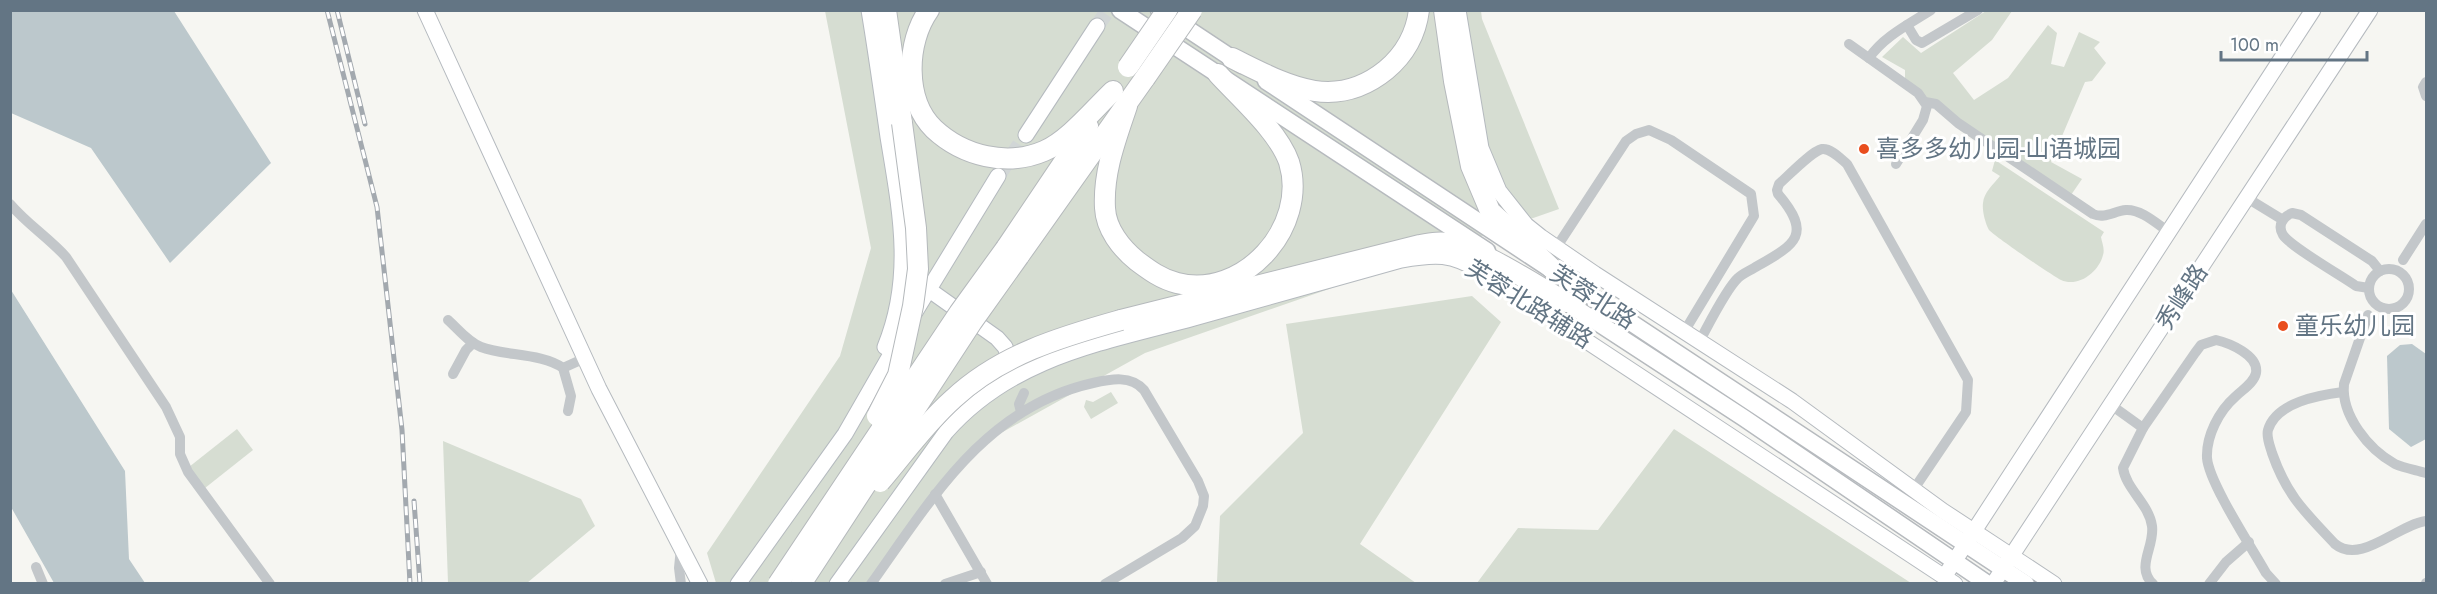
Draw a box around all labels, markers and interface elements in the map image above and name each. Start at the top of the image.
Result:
scale bar [2221,24,2366,62]
text: 100 m [2230,32,2279,58]
place label: 喜多多幼儿园-山语城园 [1876,131,2121,166]
marker: 喜多多幼儿园-山语城园 [1857,142,1871,156]
street label: 芙蓉北路辅路 [1459,251,1600,357]
street label: 芙蓉北路 [1543,256,1643,337]
street label: 秀峰路 [2147,257,2216,336]
place label: 童乐幼儿园 [2295,308,2415,343]
marker: 童乐幼儿园 [2276,319,2290,333]

